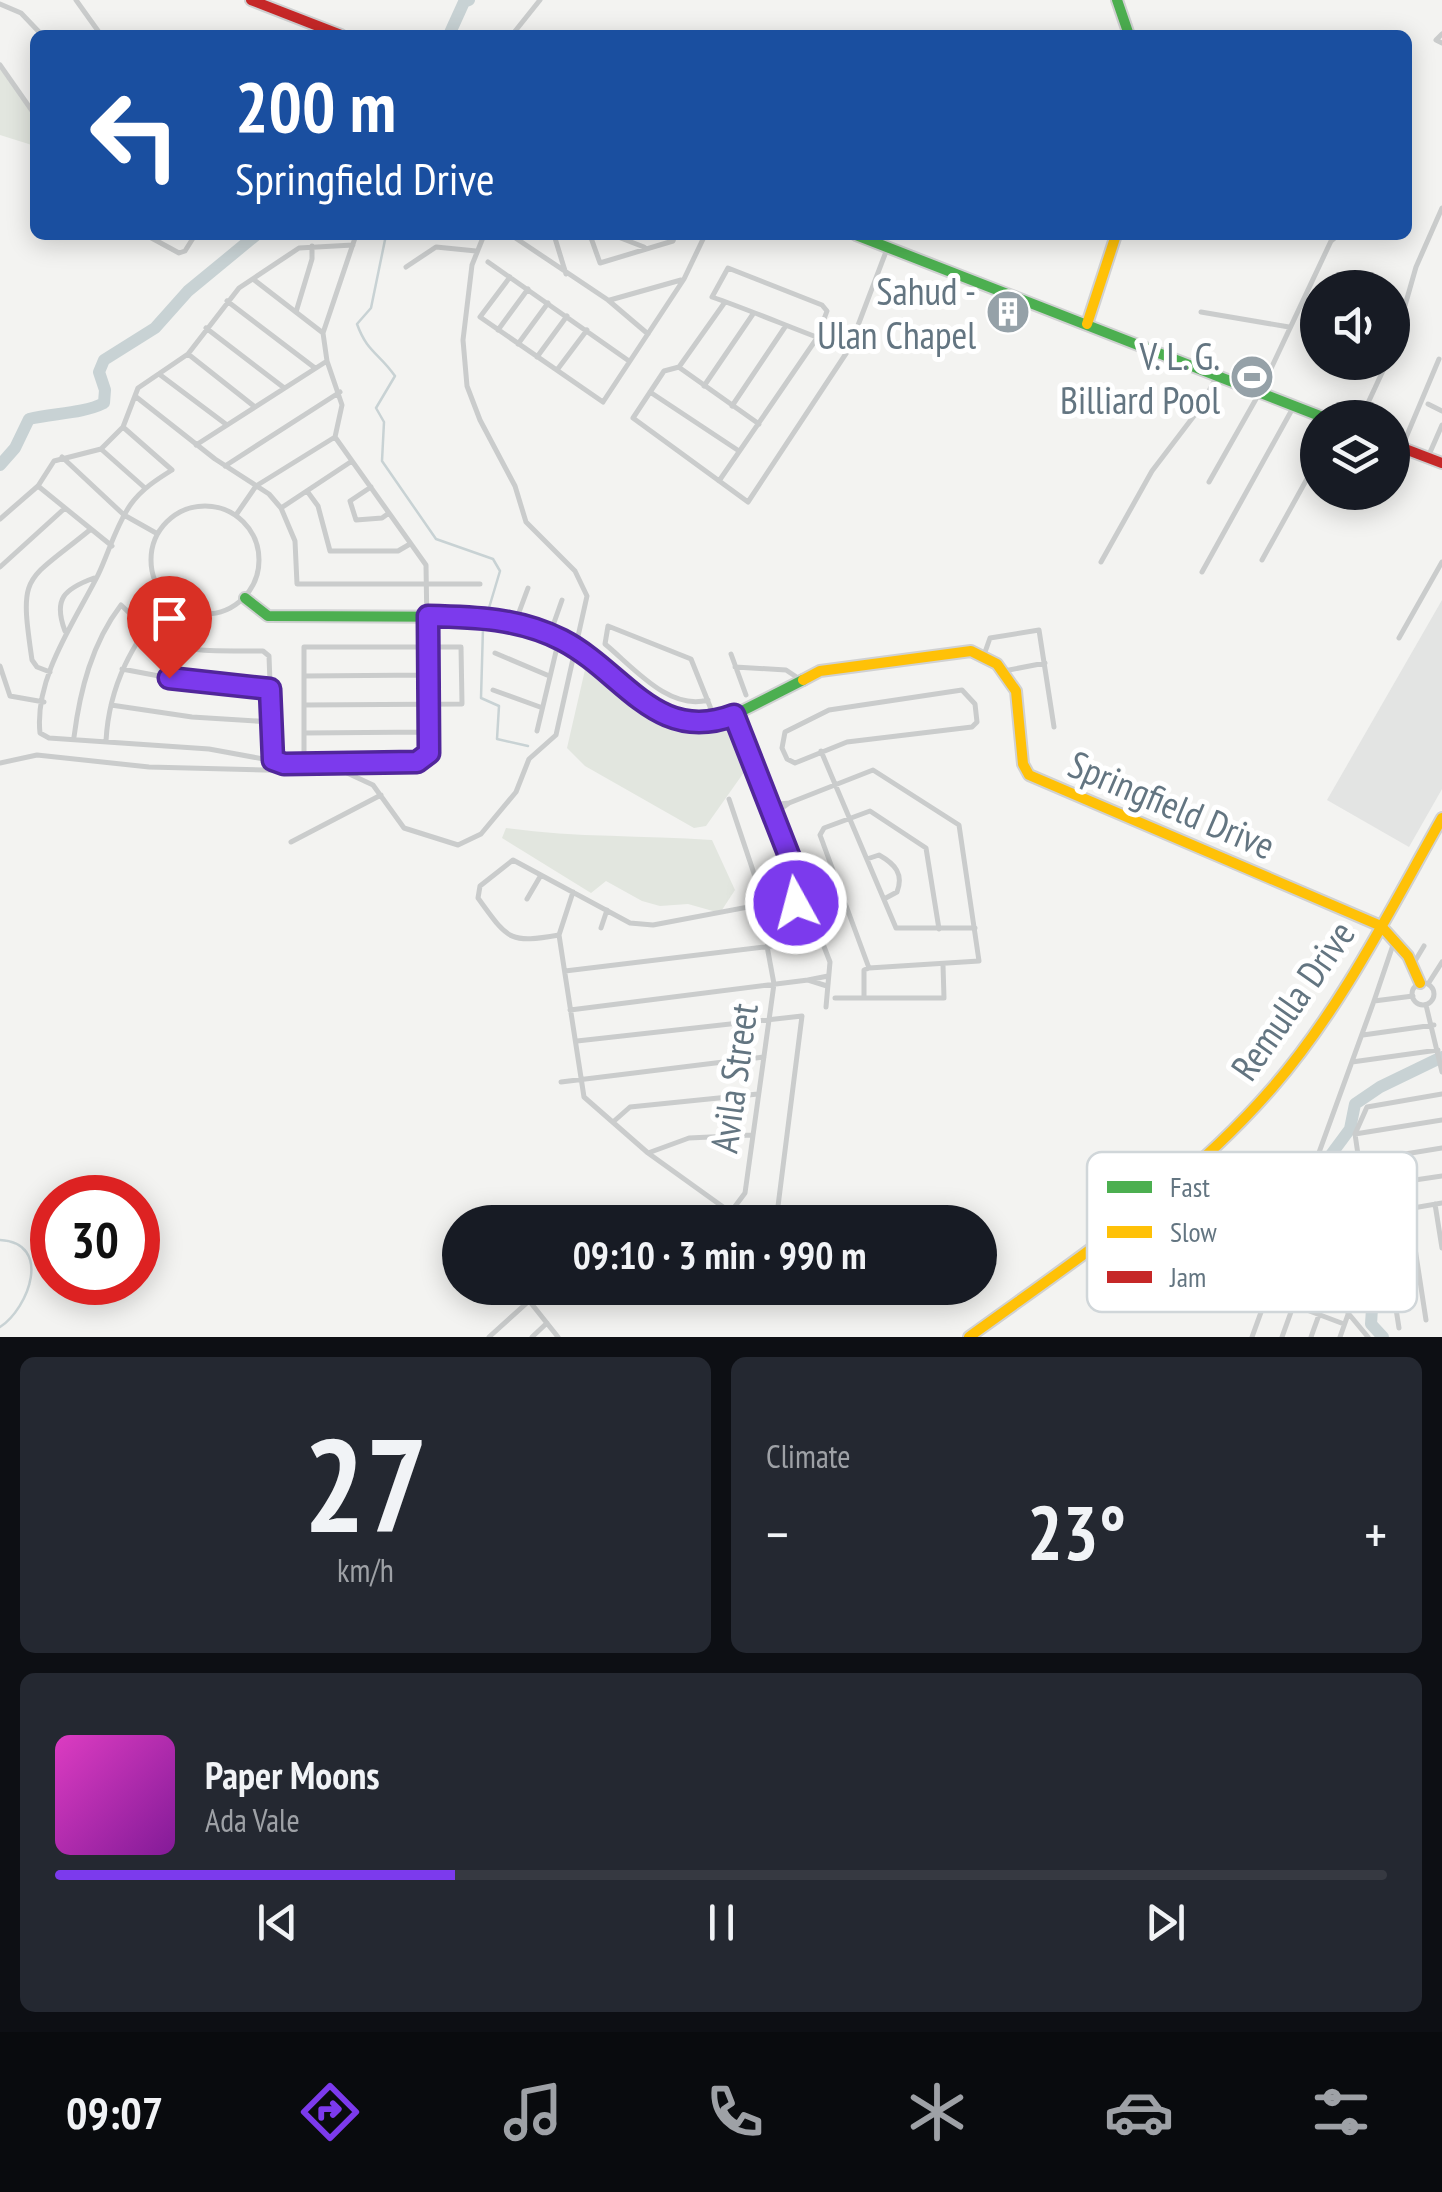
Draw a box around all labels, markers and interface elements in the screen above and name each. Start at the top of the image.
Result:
text: 200 m [235,61,396,151]
icon: left [70,70,200,200]
text: Springfield Drive [235,149,495,207]
place label: Sahud - Ulan Chapel [817,266,976,359]
map controls [1300,270,1410,510]
button: sound [1300,270,1410,380]
building icon: Sahud - Ulan Chapel [985,289,1031,335]
place label: V. L. G. Billiard Pool [1060,331,1220,424]
sports icon: V. L. G. Billiard Pool [1229,354,1275,400]
button: layers [1300,400,1410,510]
pin [127,576,212,679]
icon: arrive [142,591,197,646]
street label: Springfield Drive [1062,739,1282,869]
position arrow [744,851,848,955]
street label: Remulla Drive [1219,911,1365,1089]
street label: Avila Street [698,1000,768,1156]
legend [1087,1152,1417,1312]
text: Fast [1170,1168,1210,1205]
speed limit sign: 30 [30,1175,160,1305]
text: Slow [1170,1213,1217,1250]
text: 09:10 · 3 min · 990 m [573,1230,866,1279]
text: Jam [1169,1258,1206,1295]
text: 27 [303,1400,428,1568]
text: Climate [766,1435,850,1477]
text: 23° [1027,1484,1126,1581]
text: − [766,1498,789,1569]
text: + [1364,1498,1387,1569]
text: km/h [337,1549,394,1591]
text: Paper Moons [205,1750,380,1799]
text: Ada Vale [205,1799,300,1841]
icon: previous [250,1895,305,1950]
icon: pause [694,1895,749,1950]
icon: next [1138,1895,1193,1950]
icon: directions [295,2077,365,2147]
icon: music [498,2077,568,2147]
icon: phone [700,2077,770,2147]
icon: climate [902,2077,972,2147]
icon: car [1104,2077,1174,2147]
icon: filters [1306,2077,1376,2147]
text: 09:07 [66,2083,163,2141]

